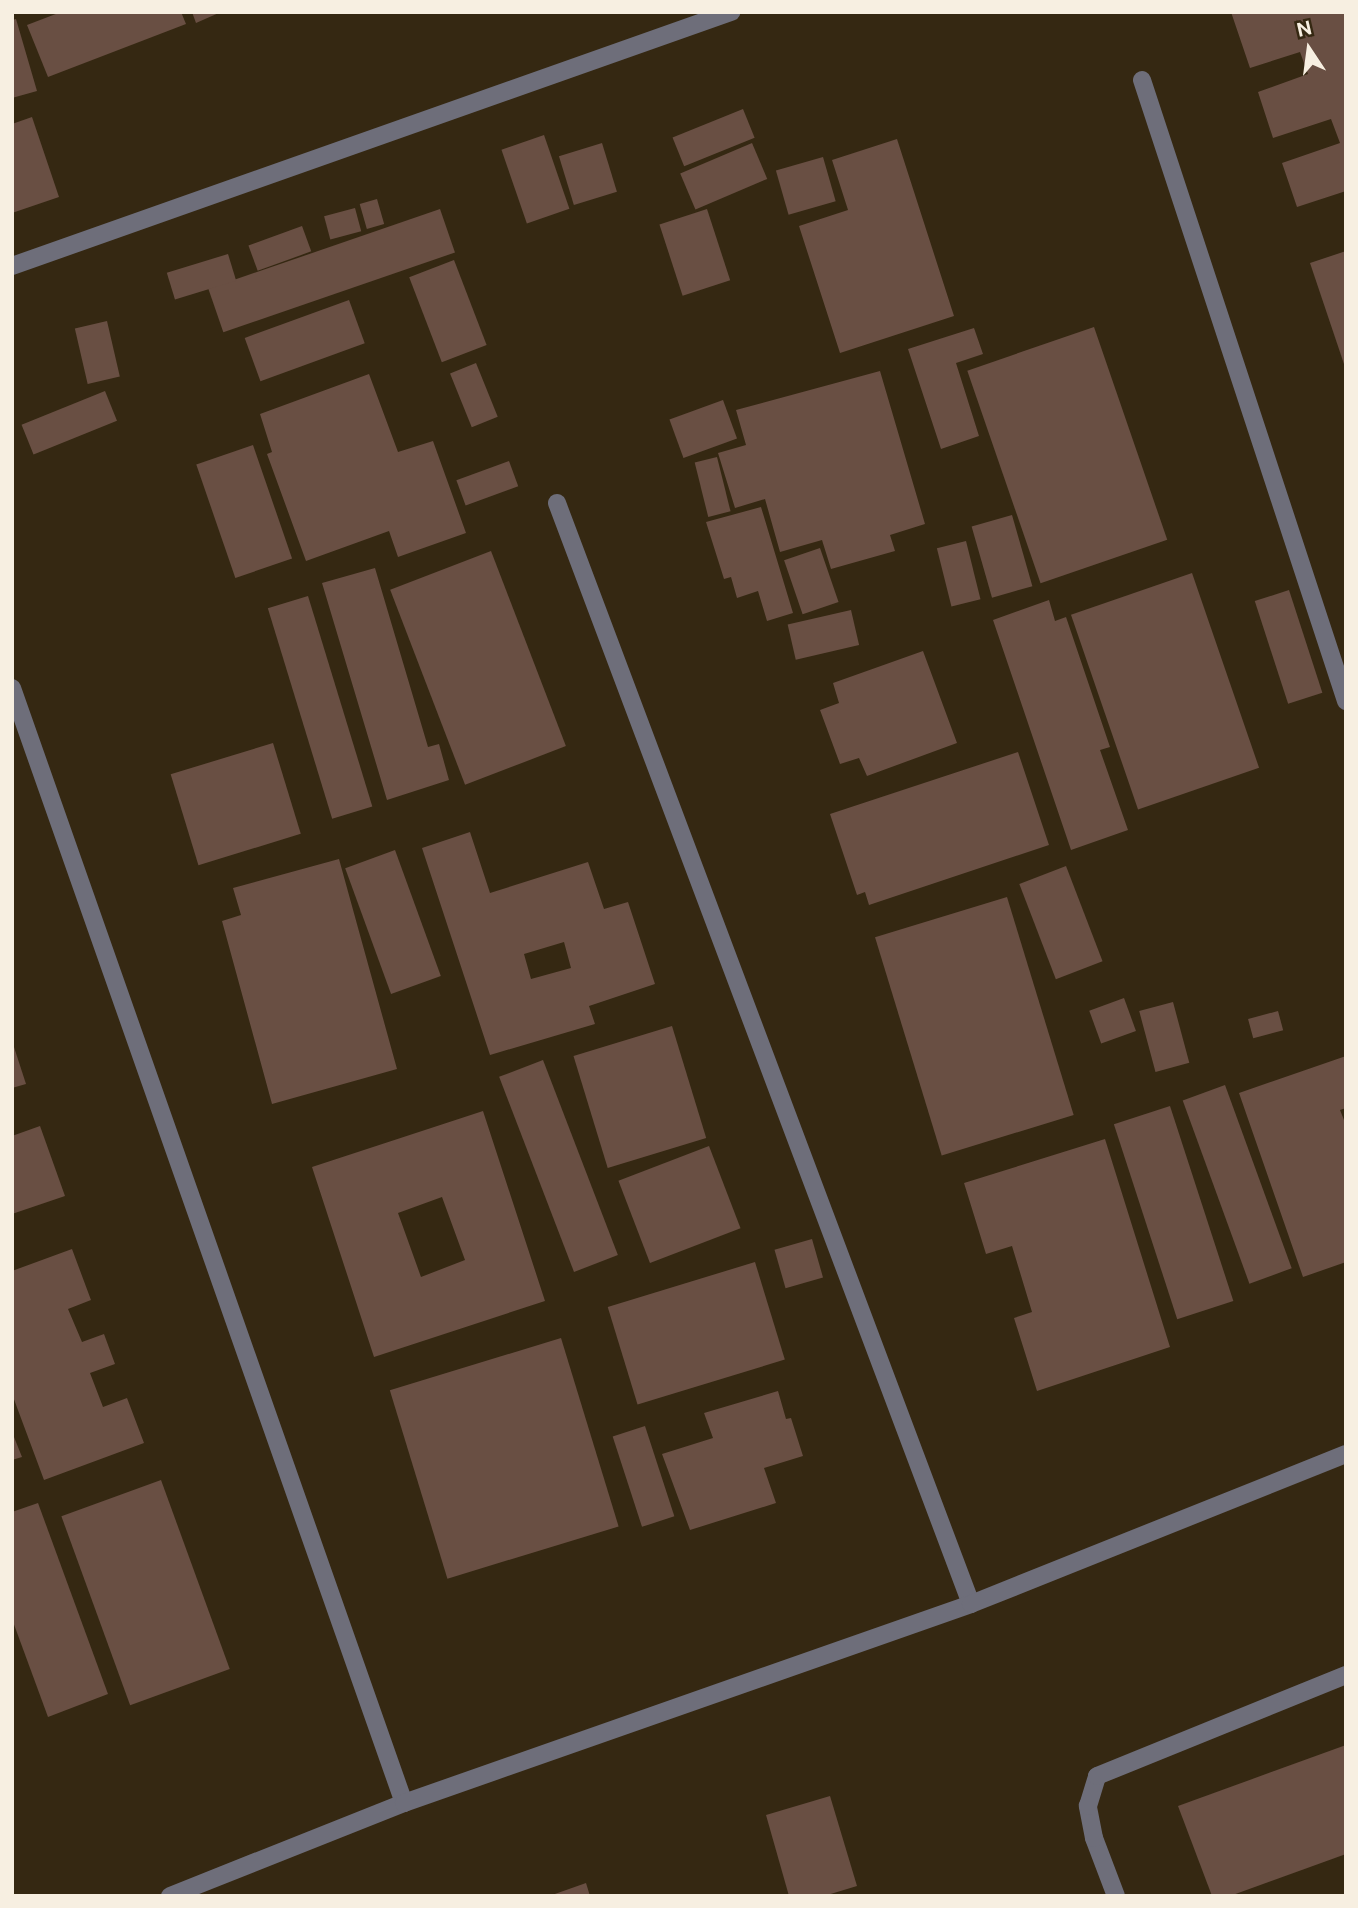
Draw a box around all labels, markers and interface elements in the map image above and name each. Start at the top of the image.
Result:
north arrow [1274,14,1344,84]
text: N [1295,16,1314,41]

